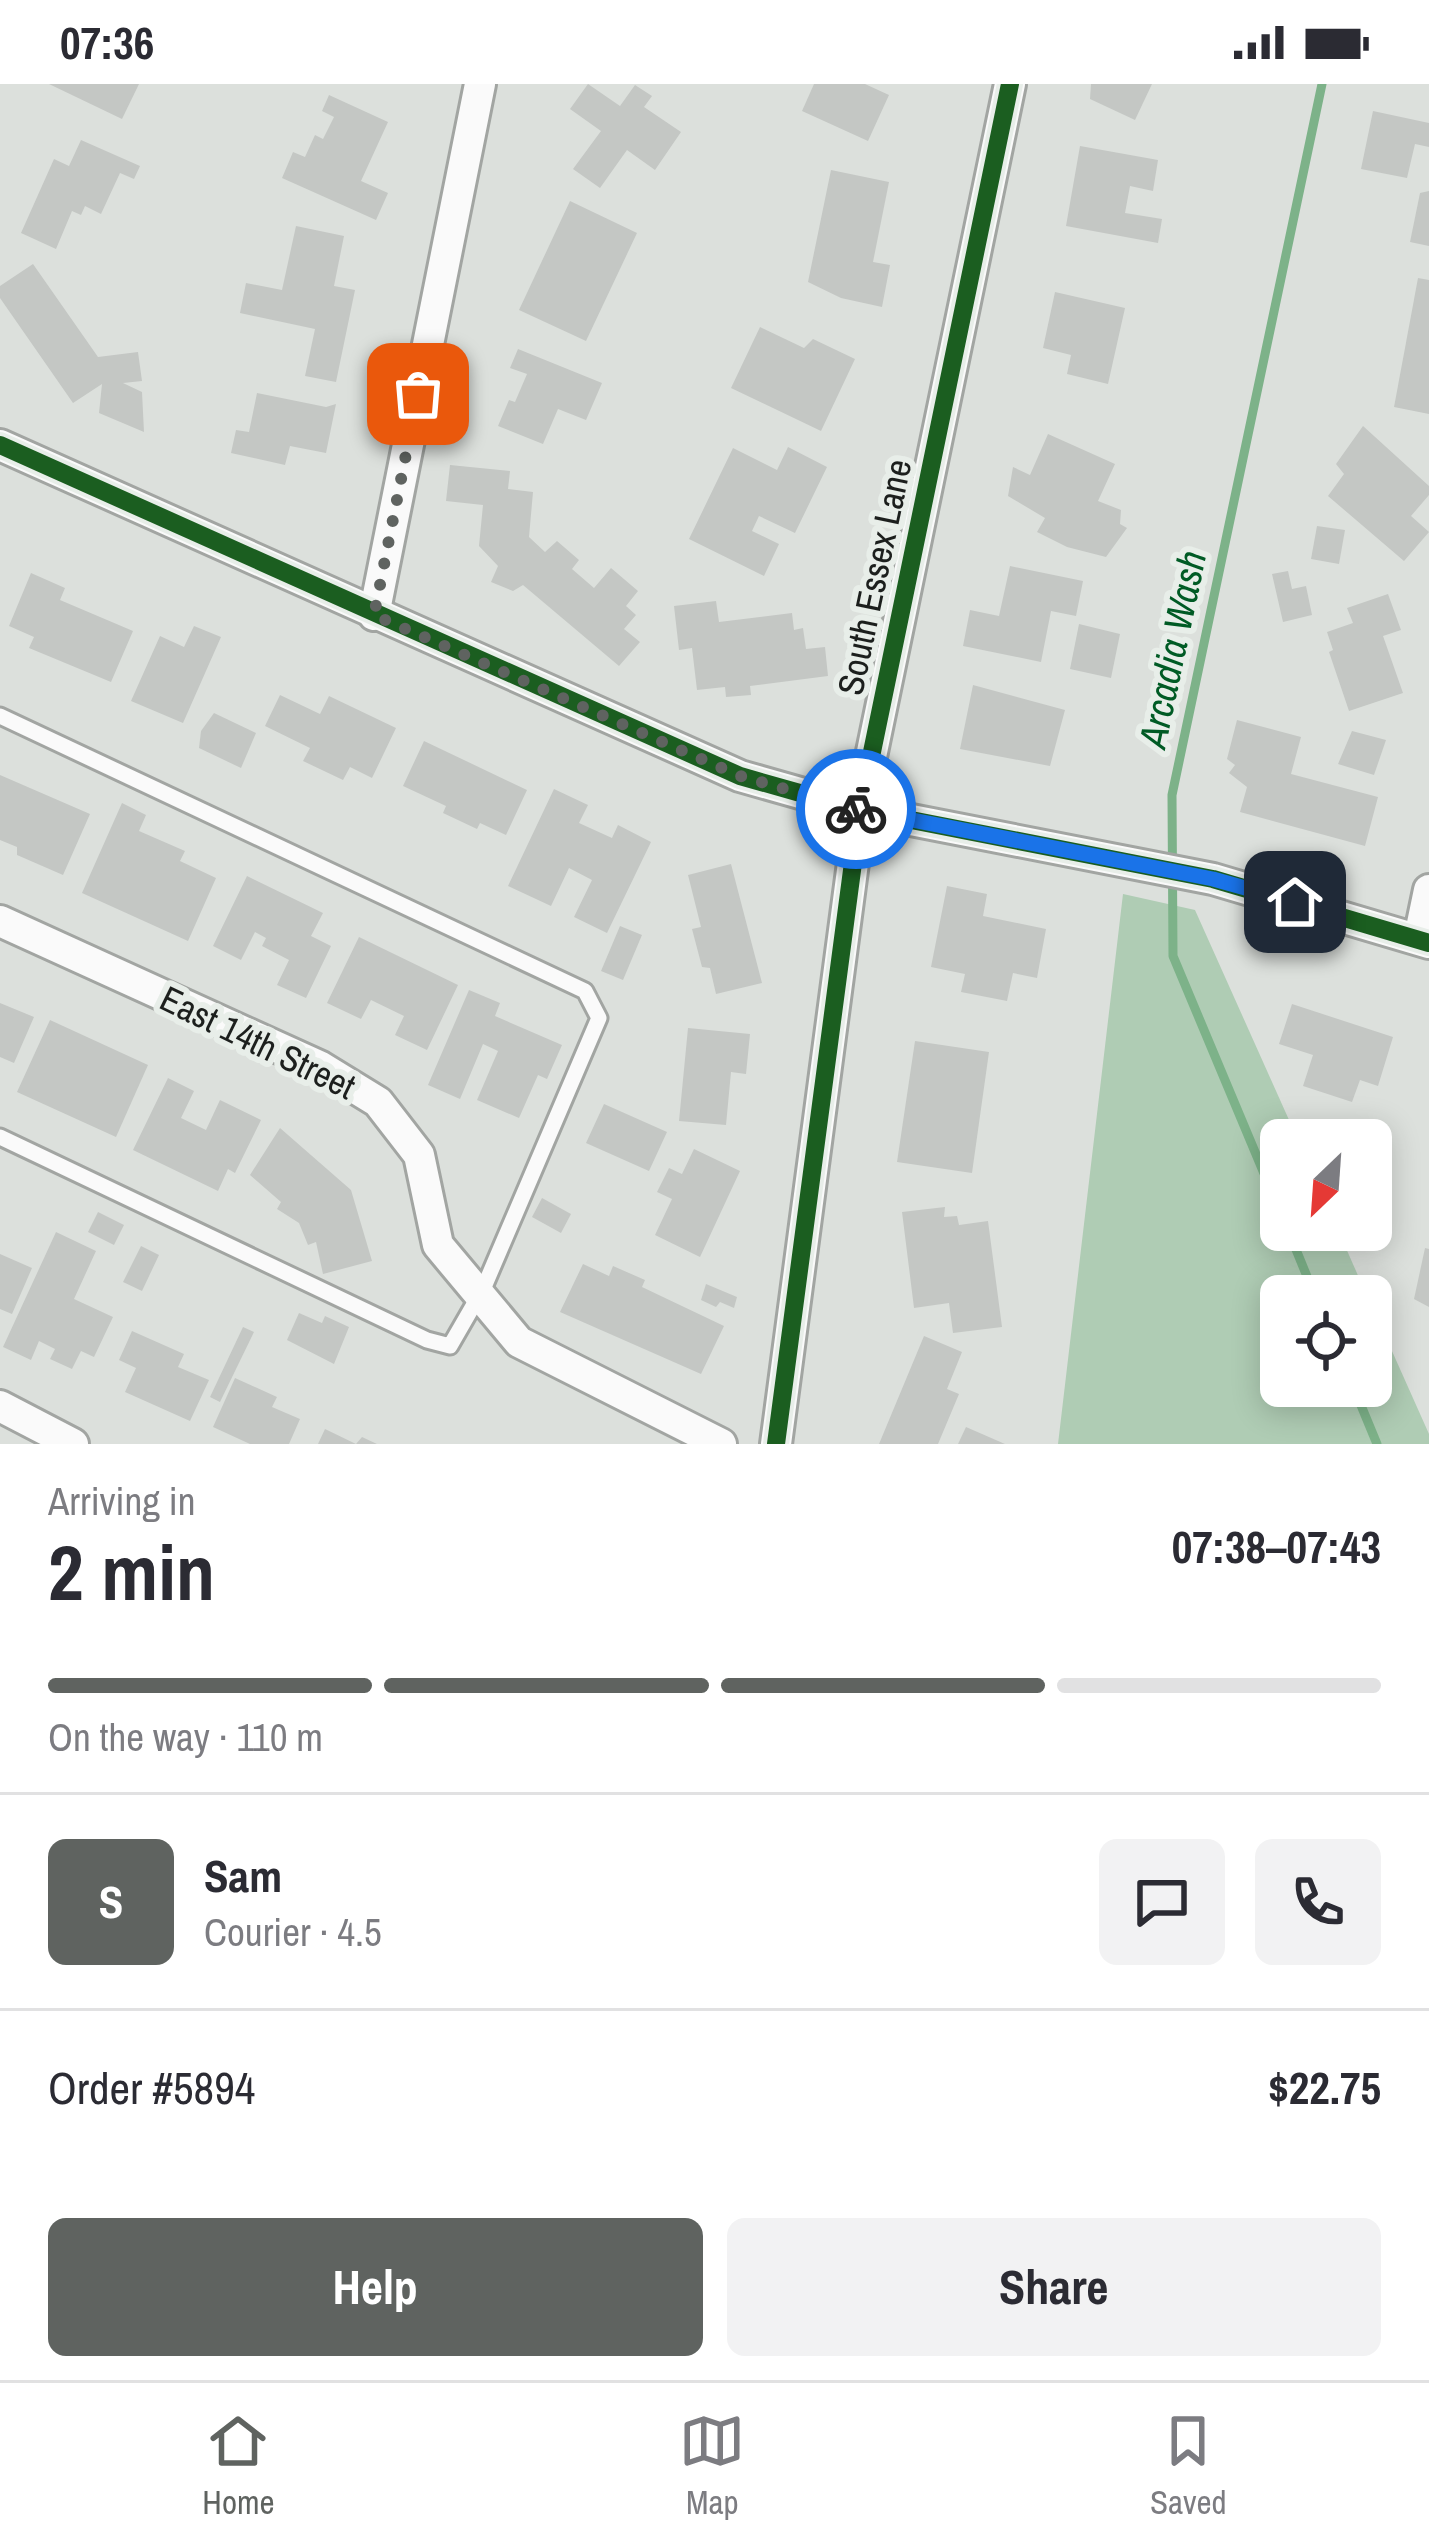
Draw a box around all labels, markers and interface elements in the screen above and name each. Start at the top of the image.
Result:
text: 07:36 [60,12,154,73]
pin [367,343,469,445]
icon: bag [385,361,451,427]
street label: South Essex Lane [826,455,922,699]
water label: Arcadia Wash [1125,546,1218,754]
courier [796,749,916,869]
icon: bike [823,776,889,842]
pin [1244,851,1346,953]
icon: home [1262,869,1328,935]
street label: East 14th Street [152,974,364,1110]
north arrow [1260,1119,1392,1251]
map controls [1260,1119,1392,1407]
button: locate [1260,1275,1392,1407]
text: Arriving in [48,1475,196,1527]
text: 07:38–07:43 [1172,1516,1381,1577]
text: 2 min [48,1519,215,1624]
text: On the way · 110 m [48,1711,323,1763]
button: chat [1099,1839,1225,1965]
button: phone [1255,1839,1381,1965]
text: Sam [204,1845,282,1906]
text: S [99,1871,123,1932]
text: Courier · 4.5 [204,1906,382,1958]
text: Order #5894 [48,2057,255,2118]
text: $22.75 [1268,2057,1381,2118]
button: Help [48,2218,703,2356]
button: Share [727,2218,1381,2356]
tab: Home [202,2408,275,2524]
tab: Map [679,2408,745,2524]
tab: Saved [1150,2408,1227,2524]

